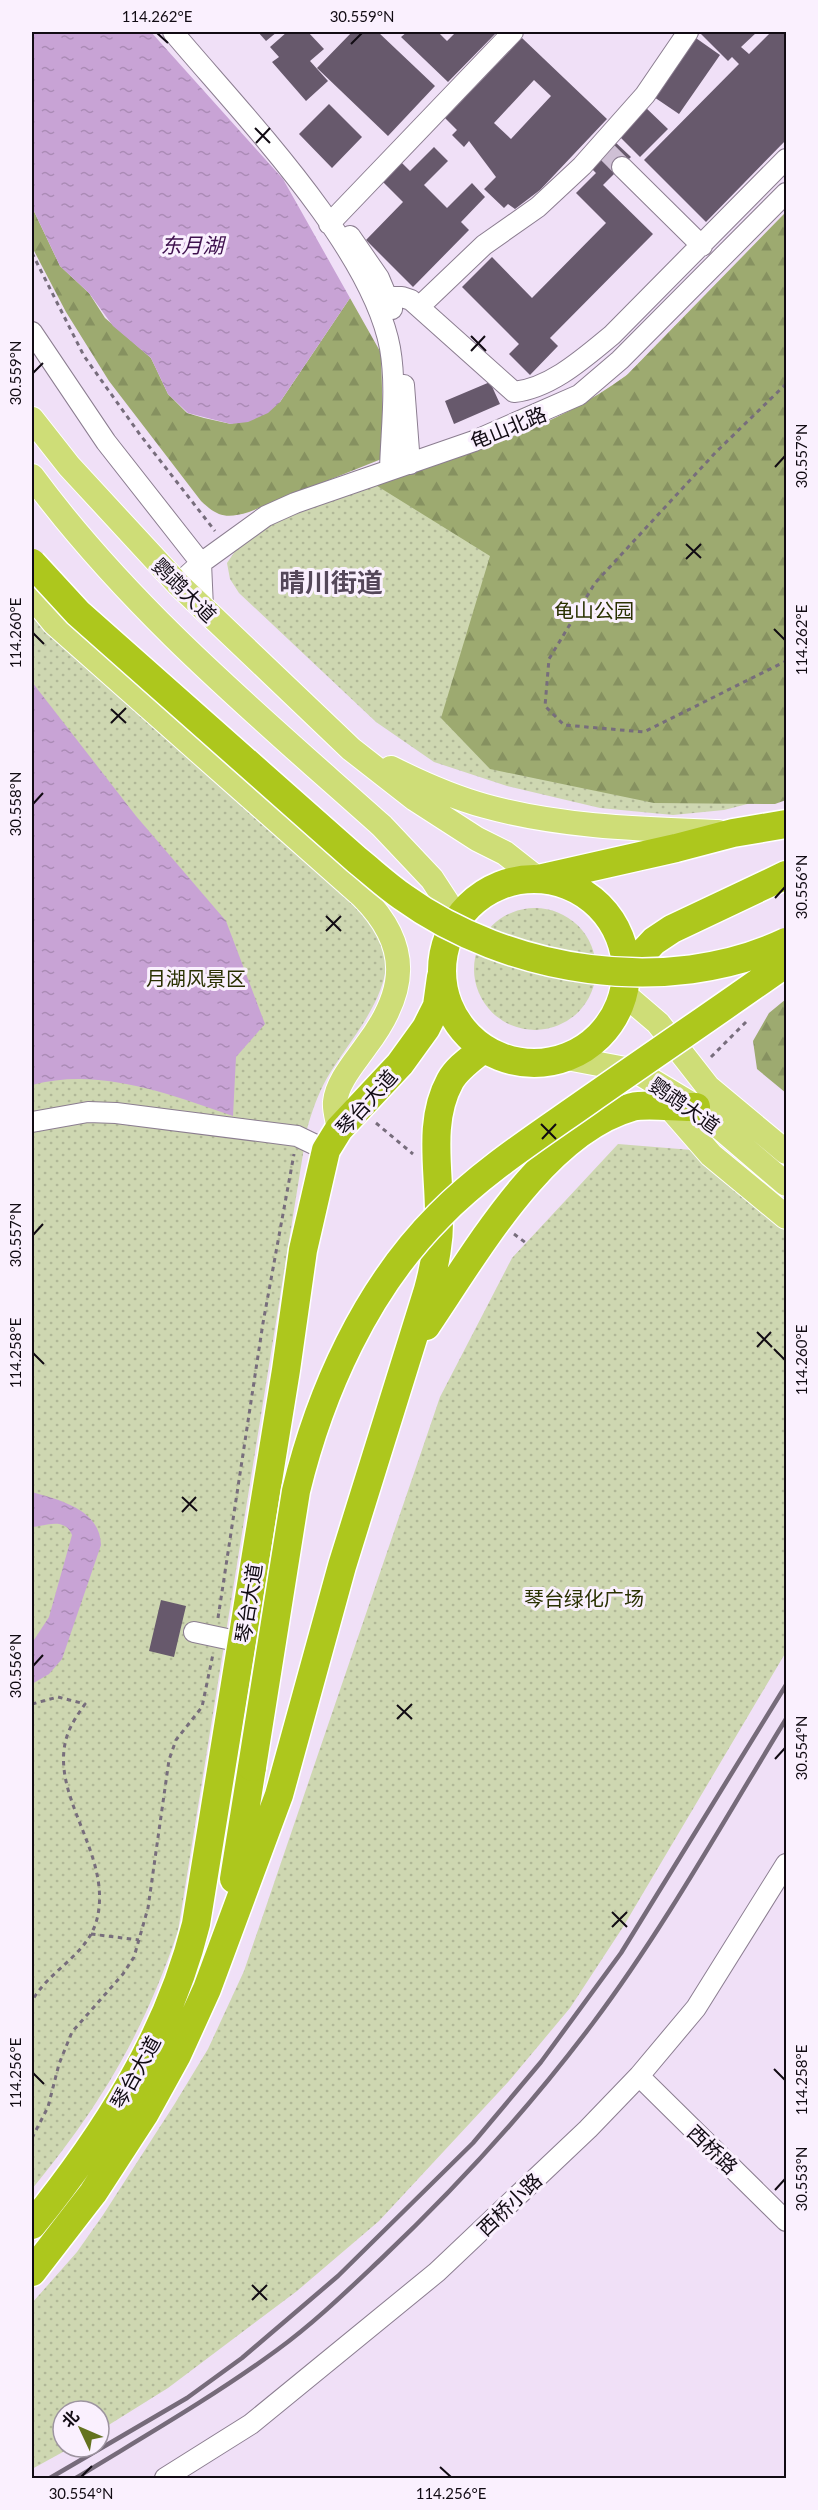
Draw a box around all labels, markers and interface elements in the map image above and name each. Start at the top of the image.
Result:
text: 114.262°E [122,7,192,25]
text: 30.559°N [330,7,394,25]
water label: 东月湖 [161,232,226,257]
text: 30.559°N [6,341,24,405]
street label: 龟山北路 [466,401,550,453]
text: 30.557°N [792,424,810,488]
street label: 鹦鹉大道 [148,553,222,627]
district label: 晴川街道 [279,566,383,598]
text: 114.260°E [6,598,24,668]
park label: 龟山公园 [554,598,634,622]
text: 114.262°E [792,605,810,675]
text: 30.558°N [6,772,24,836]
text: 30.556°N [792,855,810,919]
park label: 月湖风景区 [146,966,246,990]
street label: 琴台大道 [330,1064,402,1140]
street label: 鹦鹉大道 [645,1072,725,1138]
text: 30.557°N [6,1203,24,1267]
text: 114.258°E [6,1318,24,1388]
text: 114.260°E [792,1325,810,1395]
street label: 琴台大道 [230,1562,266,1644]
park label: 琴台绿化广场 [524,1586,644,1610]
text: 30.556°N [6,1634,24,1698]
text: 30.554°N [792,1716,810,1780]
street label: 琴台大道 [105,2031,165,2113]
text: 114.256°E [6,2038,24,2108]
text: 114.258°E [792,2045,810,2115]
street label: 西桥路 [683,2120,743,2178]
text: 30.553°N [792,2147,810,2211]
street label: 西桥小路 [472,2168,546,2240]
north arrow [51,2399,111,2459]
text: 北 [57,2406,82,2431]
text: 30.554°N [49,2484,113,2502]
text: 114.256°E [416,2484,486,2502]

